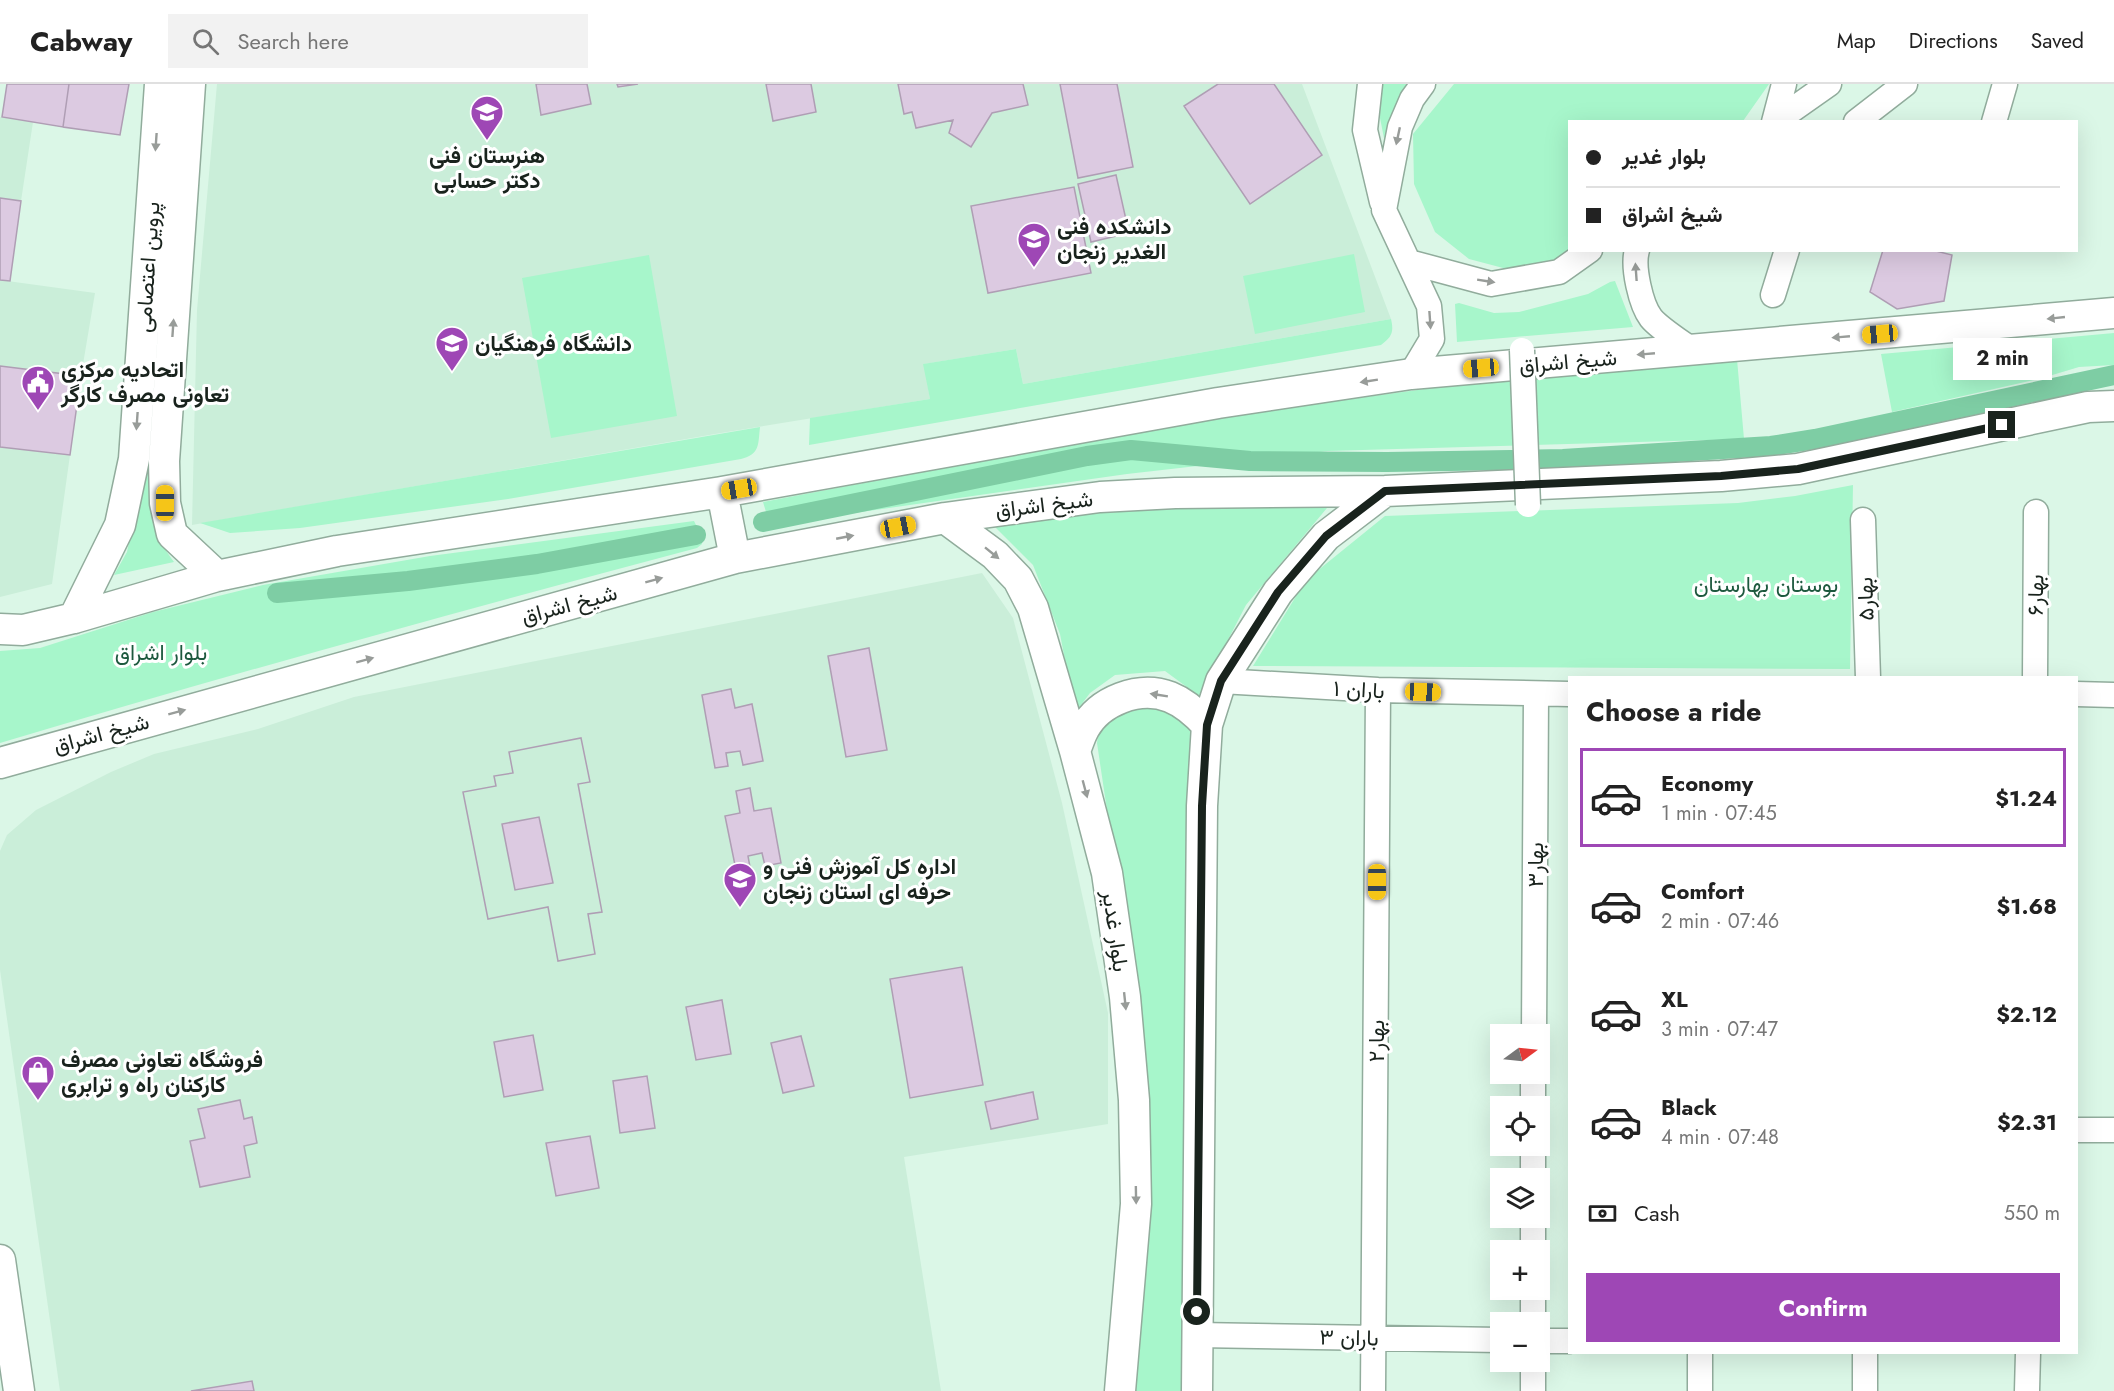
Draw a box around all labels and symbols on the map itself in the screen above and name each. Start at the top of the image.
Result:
school or university icon: هنرستان فنی دکتر حسابی [469,94,505,141]
one-way arrow [1393,127,1403,146]
one-way arrow [151,133,160,152]
place label: هنرستان فنی دکتر حسابی [429,139,545,196]
street label: پروین اعتصامی [126,200,168,334]
place label: دانشکده فنی الغدیر زنجان [1057,210,1171,267]
school or university icon: دانشکده فنی الغدیر زنجان [1016,221,1052,268]
one-way arrow [1631,263,1641,282]
one-way arrow [1477,277,1496,286]
one-way arrow [1425,310,1435,329]
one-way arrow [2046,313,2065,323]
one-way arrow [169,319,178,338]
car [1861,323,1899,345]
school or university icon: دانشگاه فرهنگیان [434,325,470,372]
place label: دانشگاه فرهنگیان [475,327,632,359]
one-way arrow [1831,332,1850,342]
callout: 2 min [1952,338,2052,380]
street label: شیخ اشراق [1518,341,1618,381]
one-way arrow [1637,349,1656,359]
place label: اتحادیه مرکزی تعاونی مصرف کارگر [60,353,229,410]
car [1462,357,1500,379]
public building icon: اتحادیه مرکزی تعاونی مصرف کارگر [20,364,56,411]
one-way arrow [1359,376,1378,385]
one-way arrow [132,411,142,430]
route end [1988,411,2015,438]
car [720,477,758,501]
street label: شیخ اشراق [993,482,1095,526]
car [156,485,174,521]
car [879,515,917,539]
one-way arrow [835,532,854,541]
one-way arrow [984,546,999,559]
park label: بوستان بهارستان [1694,568,1838,600]
street label: بهار۶ [2019,574,2051,616]
one-way arrow [646,575,664,584]
street label: شیخ اشراق [518,576,620,632]
street label: بهار۵ [1848,577,1882,621]
park label: بلوار اشراق [115,636,207,668]
one-way arrow [356,655,374,664]
street label: باران ۱ [1333,672,1385,706]
car [1405,682,1441,702]
one-way arrow [1149,690,1168,699]
street label: شیخ اشراق [50,705,152,761]
one-way arrow [168,707,187,717]
one-way arrow [1081,780,1090,798]
street label: بهار۳ [1519,842,1551,888]
place label: اداره کل آموزش فنی و حرفه ای استان زنجان [763,850,956,907]
school or university icon: اداره کل آموزش فنی و حرفه ای استان زنجان [722,861,758,908]
car [1368,864,1386,900]
street label: بلوار غدیر [1094,887,1138,974]
one-way arrow [1120,991,1130,1010]
street label: بهار۲ [1360,1020,1392,1062]
north arrow [1490,1024,1550,1084]
place label: فروشگاه تعاونی مصرف کارکنان راه و ترابری [61,1043,263,1100]
shop icon: فروشگاه تعاونی مصرف کارکنان راه و ترابری [20,1054,56,1101]
one-way arrow [1131,1186,1141,1205]
route start [1183,1298,1210,1325]
street label: باران ۳ [1319,1320,1379,1354]

